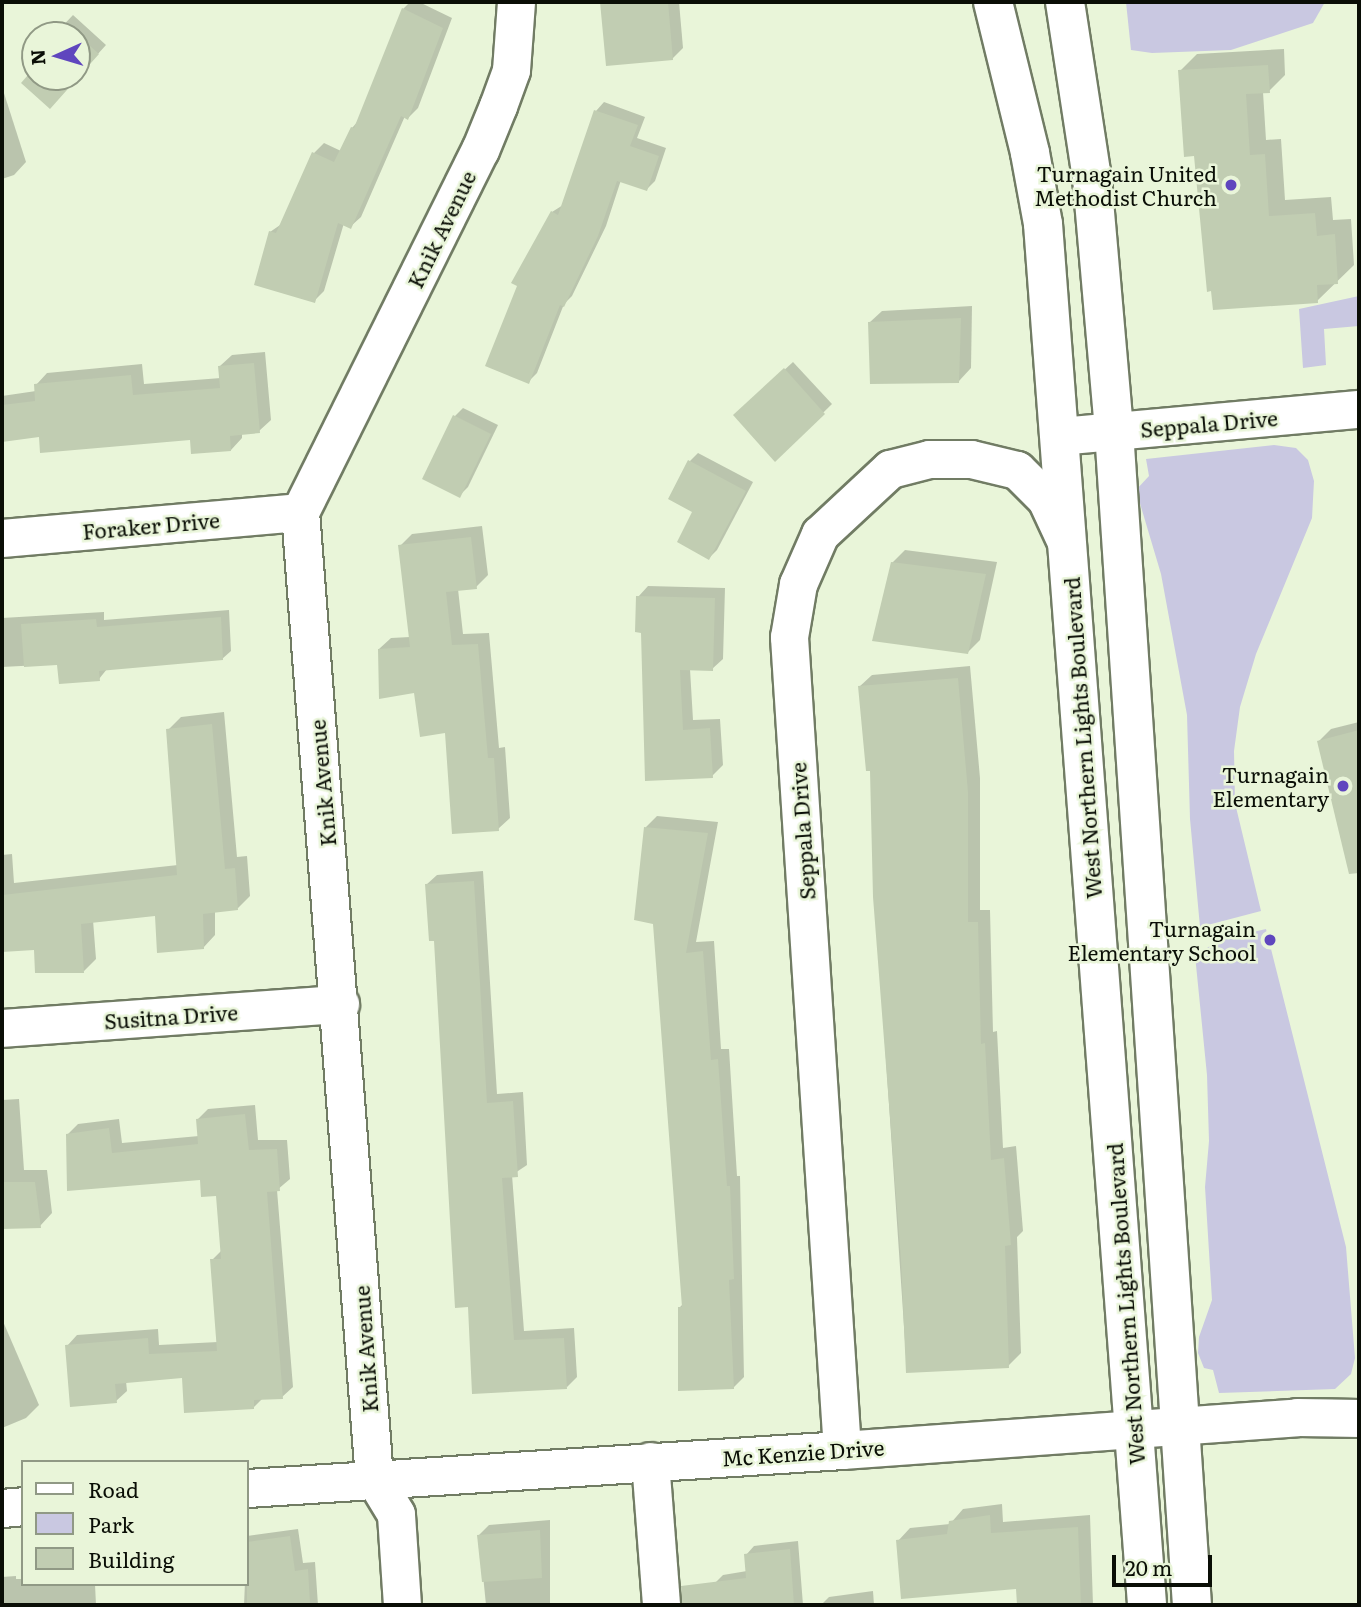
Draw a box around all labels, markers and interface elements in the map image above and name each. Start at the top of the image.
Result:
north arrow [21,21,91,91]
text: N [23,48,52,66]
place label: Turnagain United Methodist Church [1034,160,1217,210]
street label: Knik Avenue [402,166,480,292]
marker: Turnagain United Methodist Church [1223,177,1239,193]
street label: Seppala Drive [1139,404,1279,442]
street label: Foraker Drive [81,506,221,544]
street label: West Northern Lights Boulevard [1058,576,1106,900]
street label: Knik Avenue [304,718,340,848]
street label: Seppala Drive [785,761,819,901]
place label: Turnagain Elementary [1213,761,1329,811]
marker: Turnagain Elementary [1335,778,1351,794]
place label: Turnagain Elementary School [1067,915,1256,965]
marker: Turnagain Elementary School [1262,932,1278,948]
street label: Susitna Drive [103,999,239,1033]
street label: West Northern Lights Boulevard [1101,1142,1149,1466]
street label: Knik Avenue [348,1285,382,1413]
street label: Mc Kenzie Drive [721,1434,885,1470]
legend [21,1460,248,1586]
text: Road [88,1473,139,1504]
text: Park [88,1508,134,1539]
scale bar [1116,1540,1216,1584]
text: Building [88,1543,174,1574]
text: 20 m [1125,1551,1172,1582]

